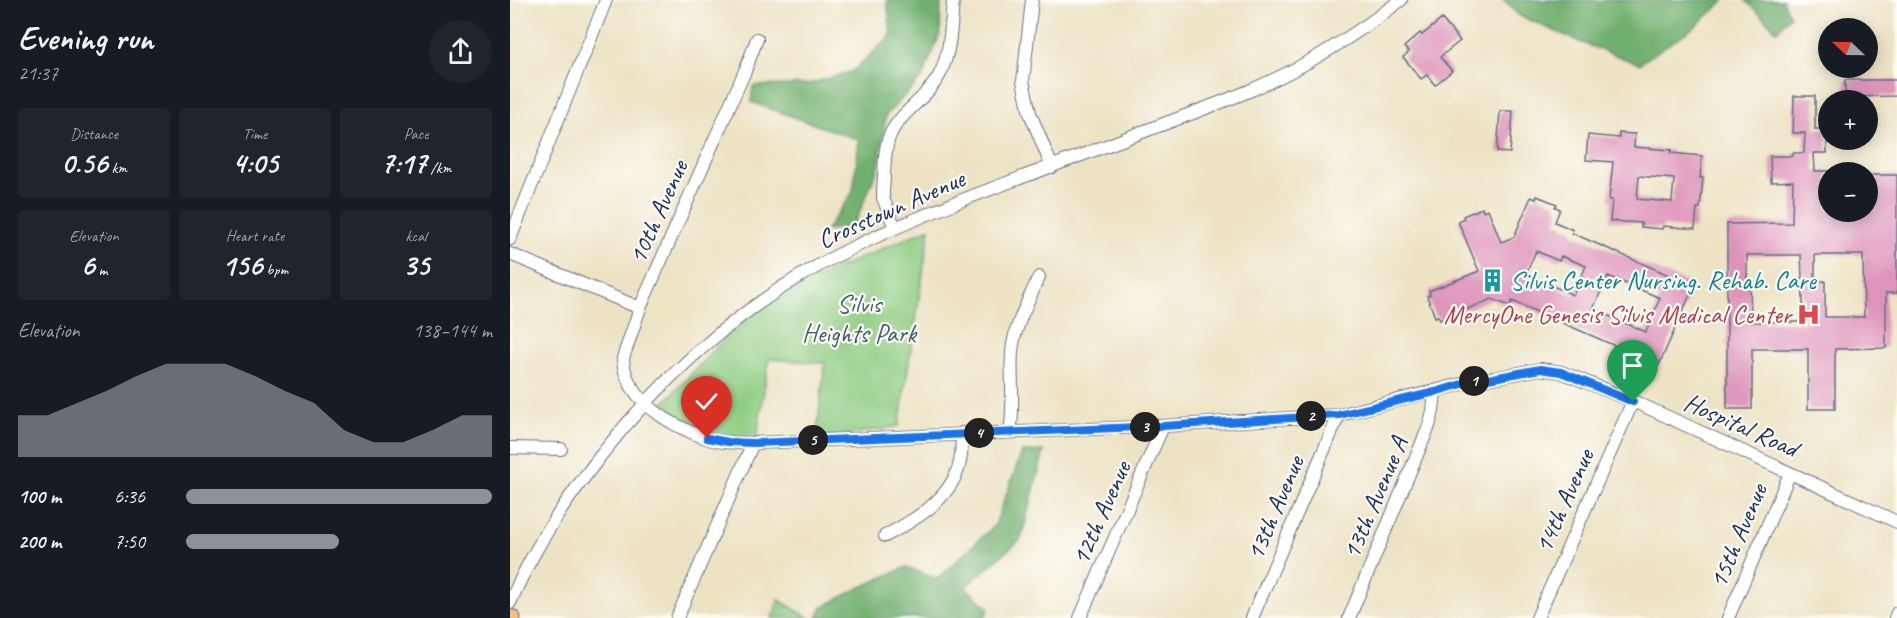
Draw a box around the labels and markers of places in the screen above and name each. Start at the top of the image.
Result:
place label: Silvis Center Nursing. Rehab. Care [1510,264,1817,297]
building icon: Silvis Center Nursing. Rehab. Care [1479,267,1505,293]
place label: MercyOne Genesis Silvis Medical Center [1444,298,1794,331]
hospital icon: MercyOne Genesis Silvis Medical Center [1796,301,1822,327]
pin [1607,340,1658,402]
pin: 1 [1459,366,1489,396]
pin [681,376,732,438]
pin: 2 [1296,401,1326,431]
pin: 3 [1130,412,1160,442]
pin: 4 [964,418,994,448]
pin: 5 [798,425,828,455]

